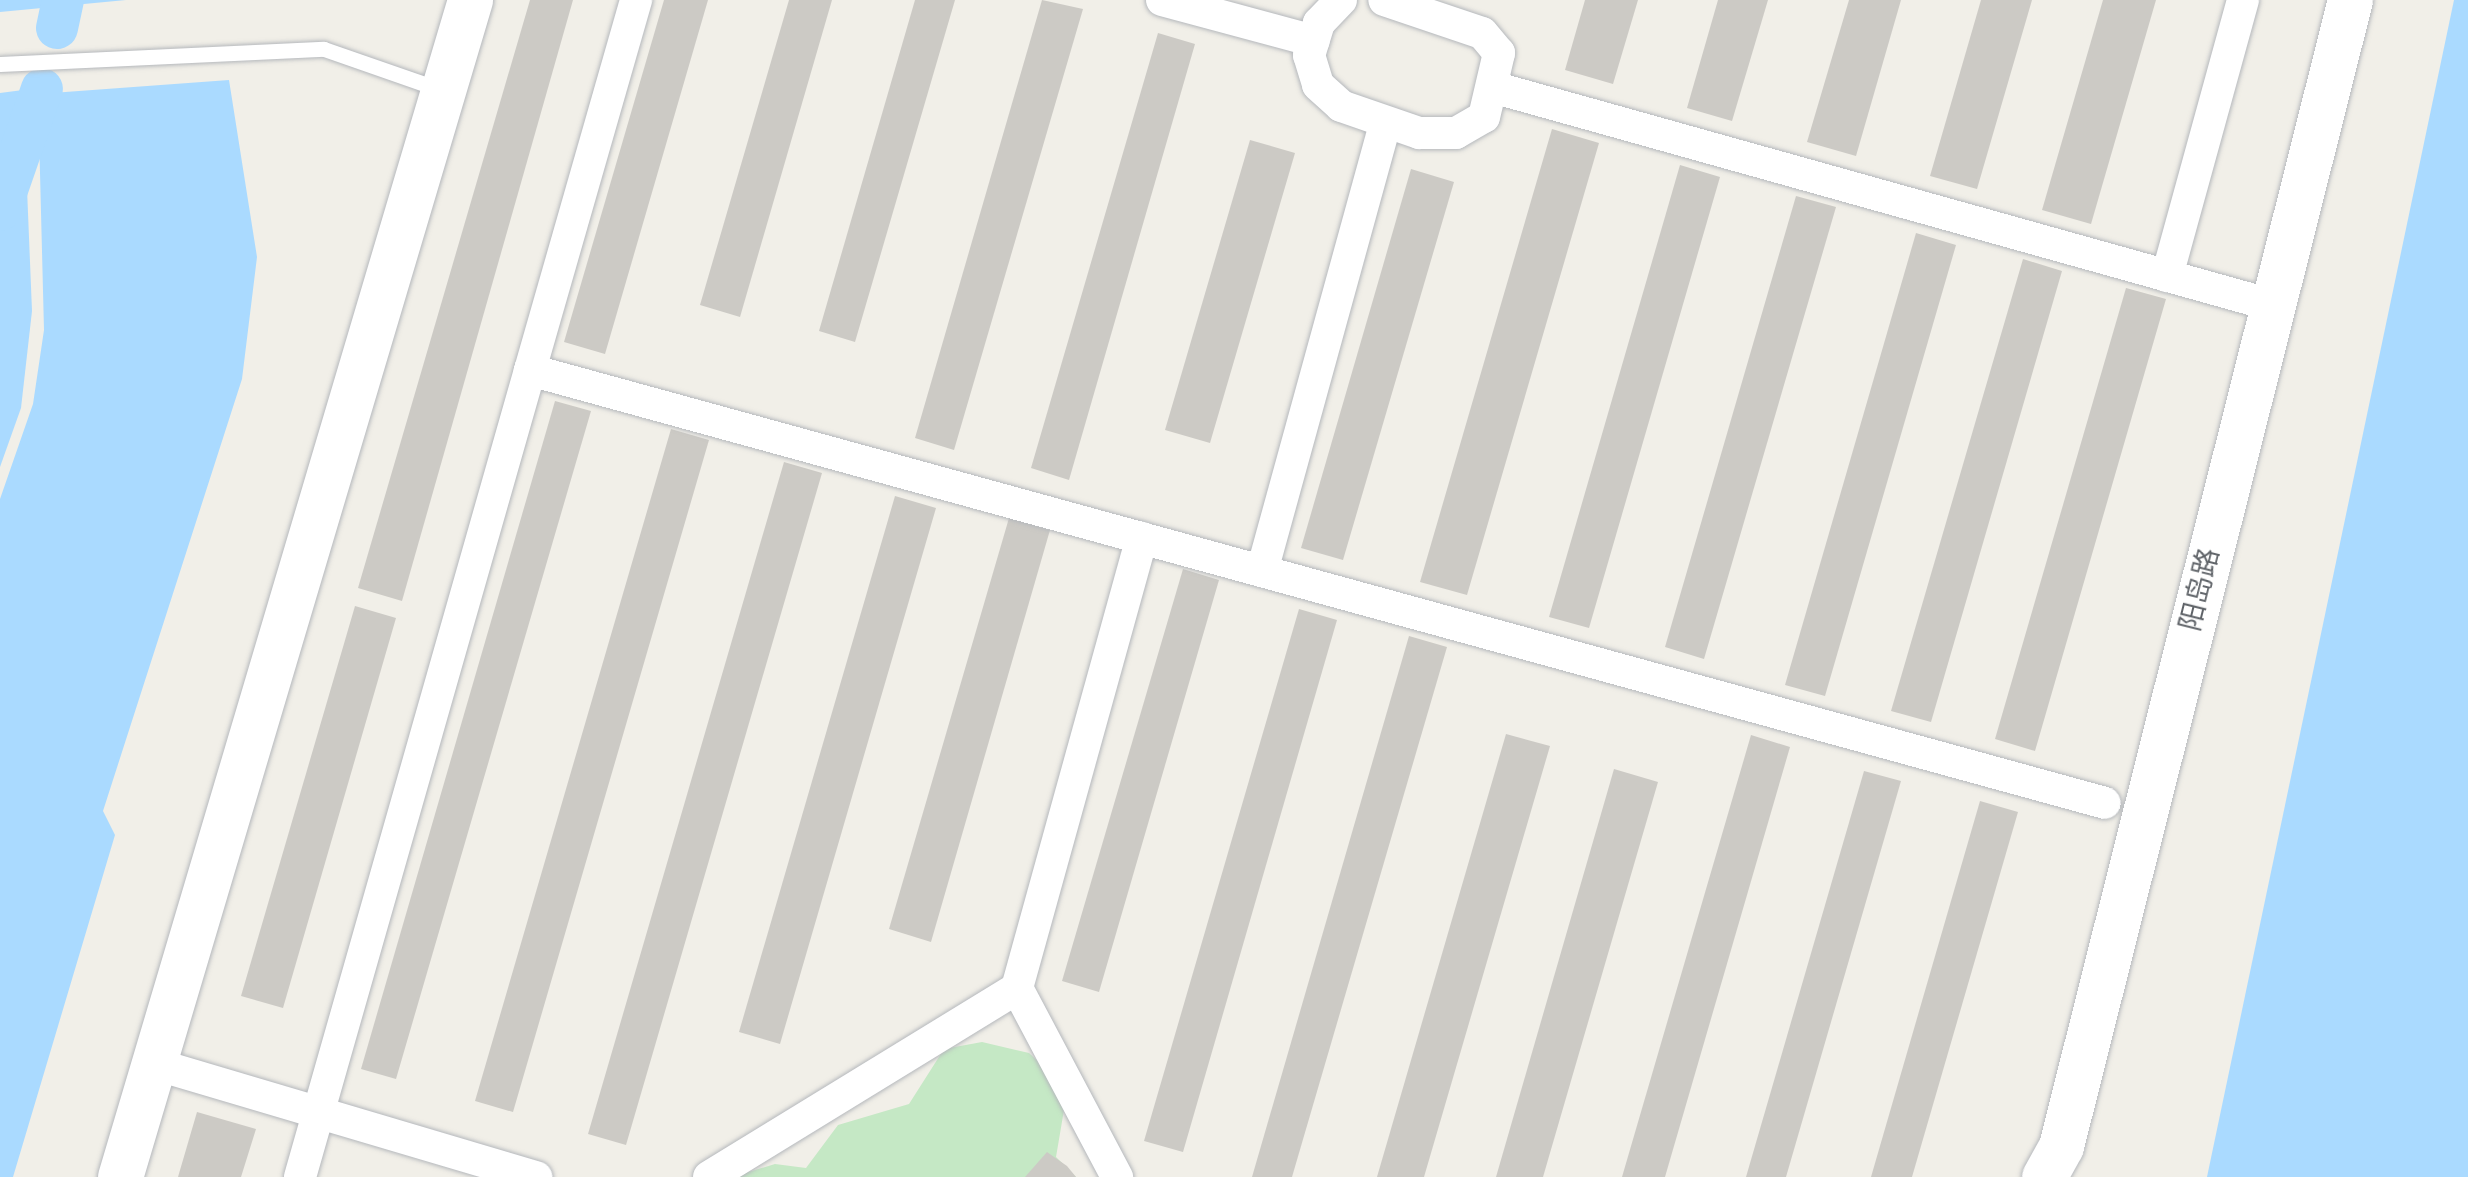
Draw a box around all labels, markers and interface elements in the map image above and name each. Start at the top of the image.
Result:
street label: 阳岛路 [2172,544,2224,634]

